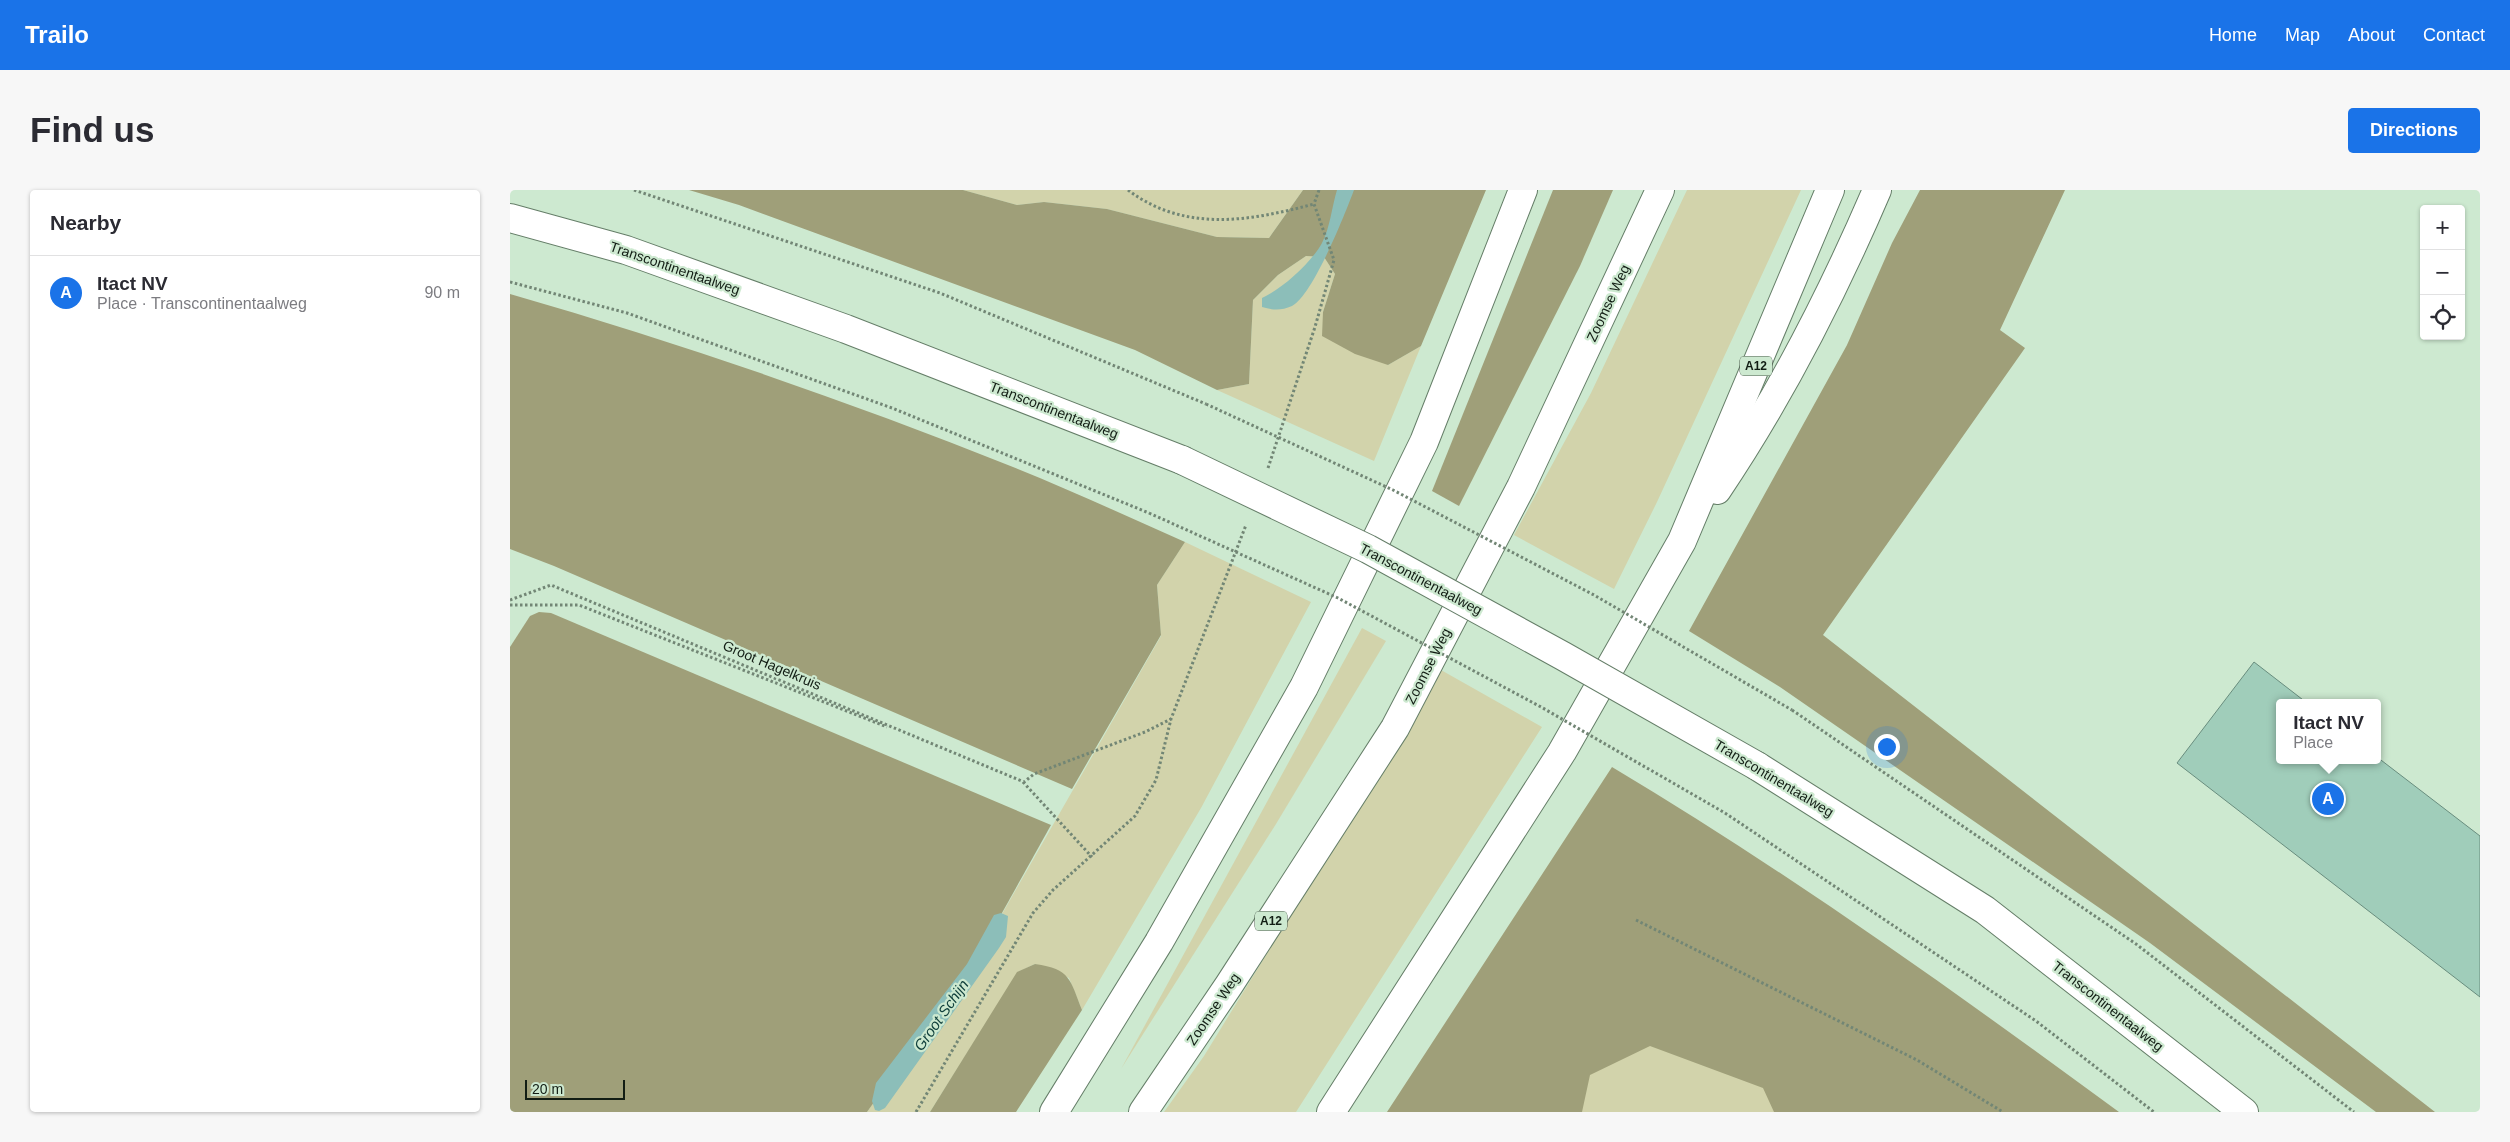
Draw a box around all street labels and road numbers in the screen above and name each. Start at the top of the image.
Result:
street label: Transcontinentaalweg [608,238,742,298]
street label: Zoomse Weg [1583,262,1633,344]
road number: A12 [1740,357,1772,376]
street label: Transcontinentaalweg [987,378,1121,442]
street label: Transcontinentaalweg [1357,540,1485,618]
street label: Zoomse Weg [1402,625,1454,707]
street label: Groot Hagelkruis [721,637,823,693]
street label: Transcontinentaalweg [1711,736,1837,820]
road number: A12 [1255,911,1287,930]
street label: Transcontinentaalweg [2049,958,2167,1054]
street label: Zoomse Weg [1183,970,1243,1048]

